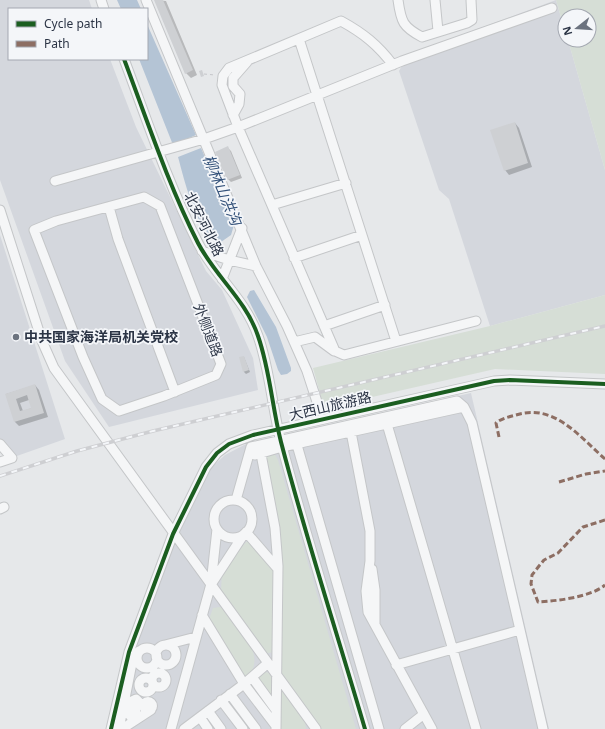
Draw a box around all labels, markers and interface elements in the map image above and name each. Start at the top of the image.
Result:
legend [8,8,148,60]
north arrow [557,8,597,48]
text: Cycle path [44,15,102,32]
text: N [558,25,575,38]
text: Path [44,35,70,52]
water label: 柳林山洪沟 [199,151,248,230]
street label: 北安河北路 [180,188,229,259]
street label: 外侧道路 [190,300,227,359]
place label: 中共国家海洋局机关党校 [24,327,178,346]
marker: 中共国家海洋局机关党校 [11,332,21,342]
street label: 大西山旅游路 [287,387,373,424]

